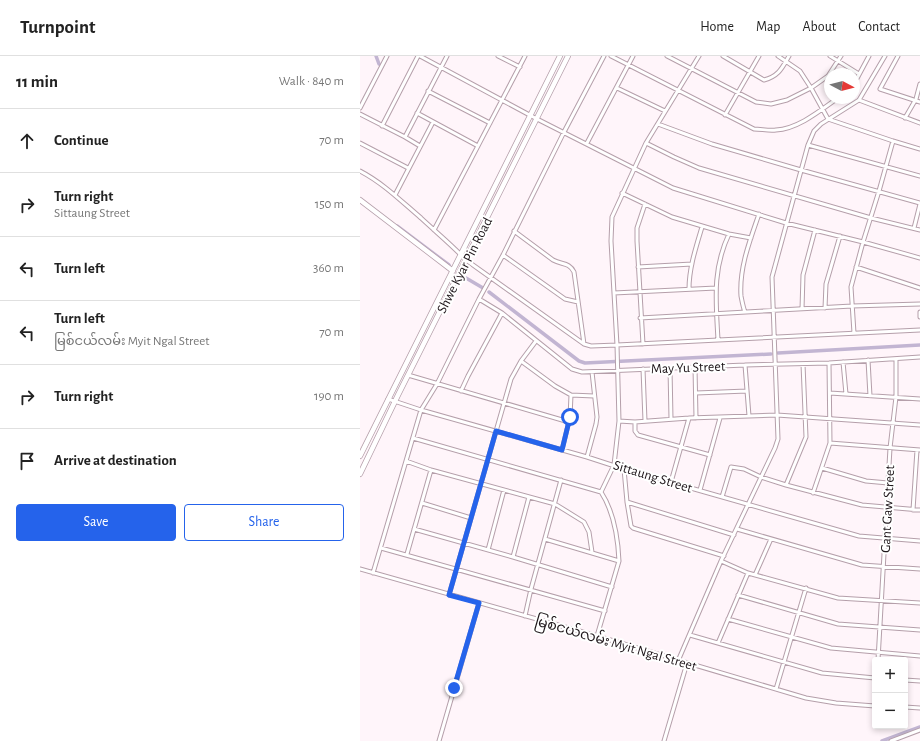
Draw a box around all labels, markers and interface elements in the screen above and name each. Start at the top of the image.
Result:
text: Turnpoint [20,18,95,37]
text: Home [700,20,734,34]
text: Map [756,20,780,34]
text: About [802,20,836,34]
text: Contact [858,20,900,34]
north arrow [824,68,860,104]
text: 11 min [16,73,58,90]
text: Walk · 840 m [279,75,344,88]
icon: ahead [16,130,38,152]
text: Continue [54,133,109,148]
text: 70 m [319,134,344,147]
text: Turn right [54,189,113,204]
icon: right [16,194,38,216]
text: 150 m [315,198,344,211]
text: Sittaung Street [54,207,130,220]
street label: Shwe Kyar Pin Road [435,215,495,316]
icon: left [16,258,38,280]
text: Turn left [54,261,105,276]
text: 360 m [313,262,344,275]
text: Turn left [54,311,105,326]
icon: left [16,322,38,344]
text: 70 m [319,326,344,339]
text: မြစ်ငယ်လမ်း Myit Ngal Street [54,335,209,348]
street label: May Yu Street [651,360,726,376]
icon: right [16,386,38,408]
text: Turn right [54,389,113,404]
text: 190 m [314,390,344,403]
route start [561,408,579,426]
icon: arrive [16,450,38,472]
text: Arrive at destination [54,453,177,468]
street label: Sittaung Street [612,458,694,496]
street label: Gant Gaw Street [879,464,897,553]
button: Save [16,504,176,541]
button: Share [184,504,344,541]
street label: မြစ်ငယ်လမ်း Myit Ngal Street [532,610,700,678]
map controls [872,657,908,729]
button: + [872,657,908,693]
route end [445,679,463,697]
button: − [872,693,908,729]

